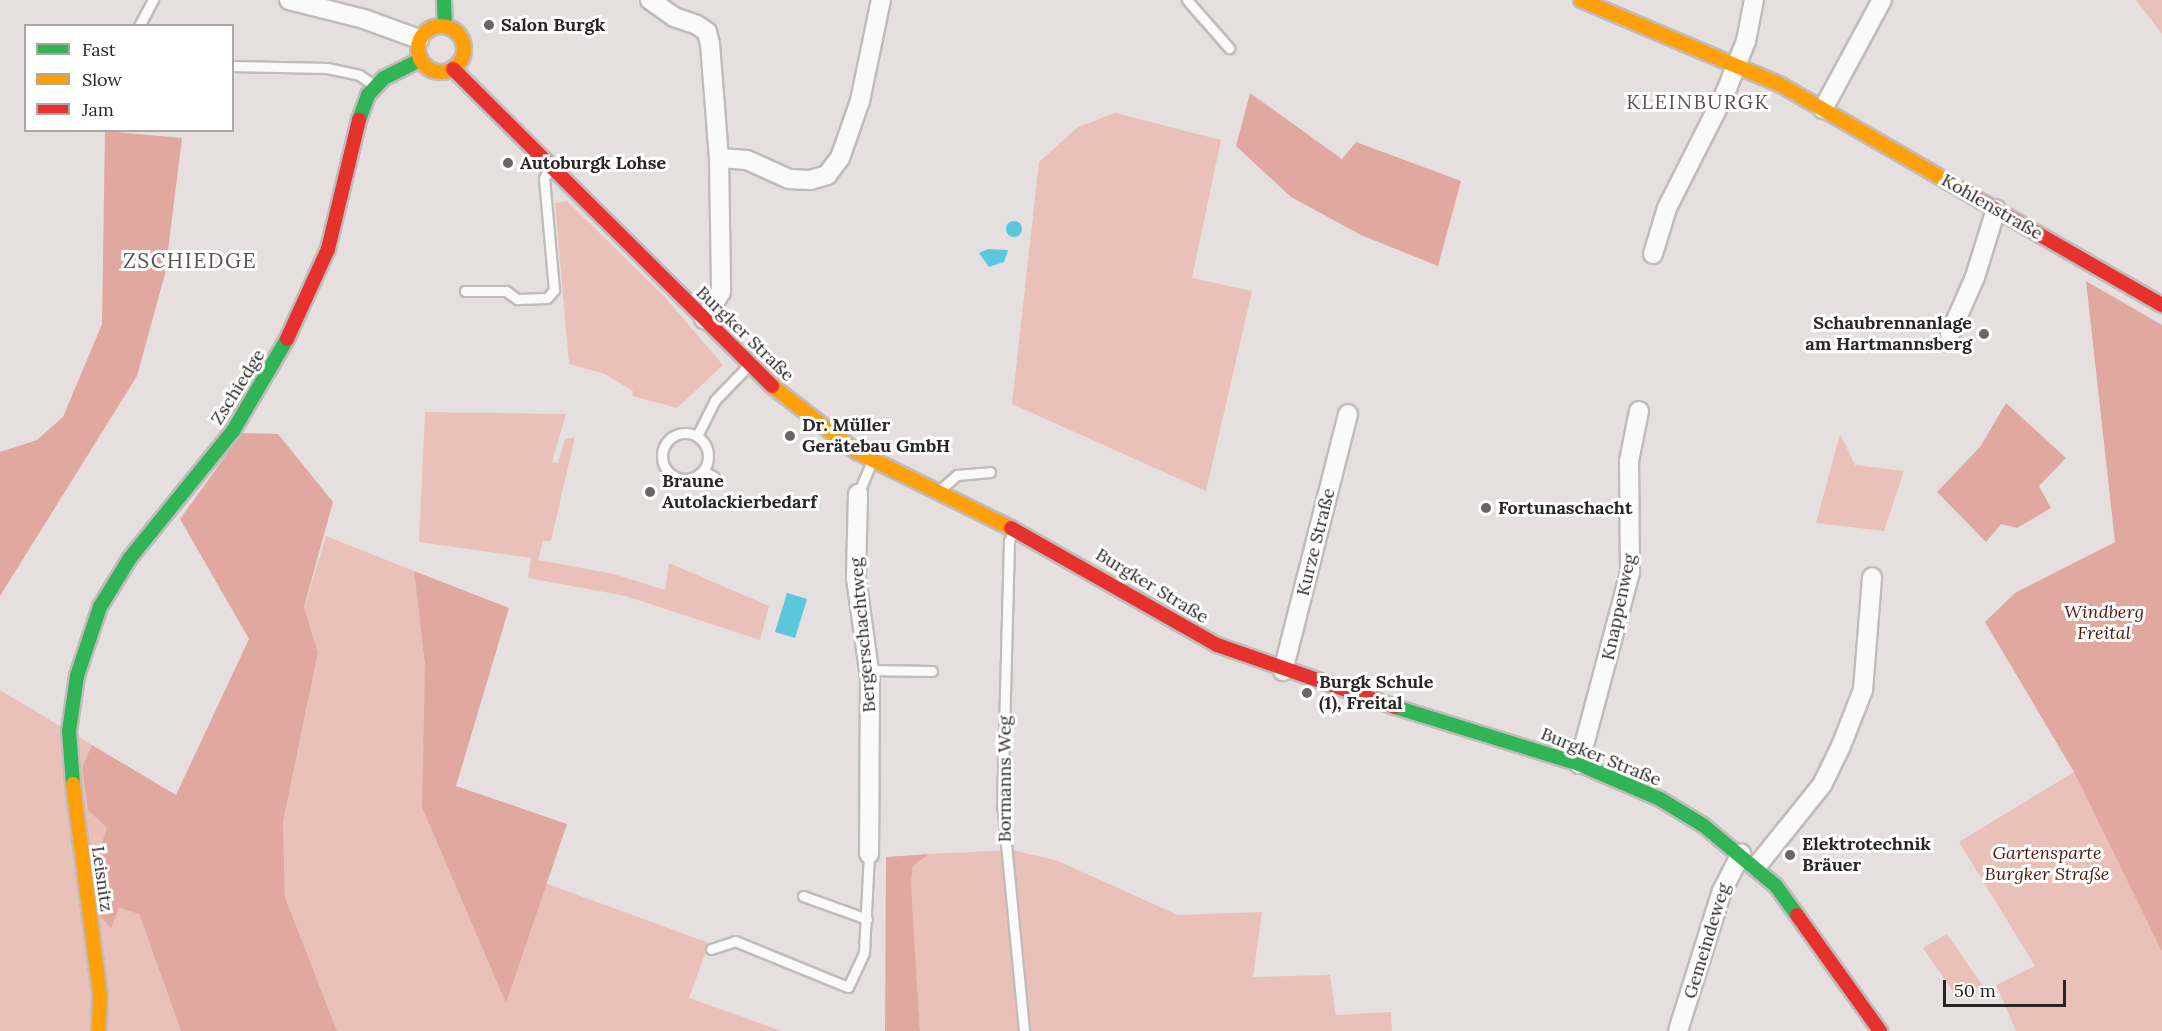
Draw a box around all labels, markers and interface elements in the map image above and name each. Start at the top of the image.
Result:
place label: Salon Burgk [501,14,605,36]
marker: Salon Burgk [482,18,496,32]
legend [24,24,234,132]
text: Fast [82,38,116,61]
text: Slow [82,68,122,91]
district label: KLEINBURGK [1626,89,1770,113]
text: Jam [82,98,114,121]
place label: Autoburgk Lohse [520,152,666,174]
marker: Autoburgk Lohse [501,156,515,170]
street label: Kohlenstraße [1938,169,2046,245]
district label: ZSCHIEDGE [123,248,257,274]
street label: Burgker Straße [692,282,798,386]
place label: Schaubrennanlage am Hartmannsberg [1805,313,1972,356]
marker: Schaubrennanlage am Hartmannsberg [1977,327,1991,341]
street label: Zschiedge [206,345,270,429]
place label: Dr. Müller Gerätebau GmbH [802,415,950,458]
marker: Dr. Müller Gerätebau GmbH [783,429,797,443]
place label: Braune Autolackierbedarf [662,471,817,514]
marker: Braune Autolackierbedarf [643,485,657,499]
street label: Kurze Straße [1292,486,1340,598]
place label: Fortunaschacht [1498,497,1632,519]
marker: Fortunaschacht [1479,501,1493,515]
street label: Burgker Straße [1092,544,1212,628]
street label: Knappenweg [1597,552,1641,662]
street label: Bergerschachtweg [845,557,881,713]
park label: Windberg Freital [2064,602,2144,644]
place label: Burgk Schule (1), Freital [1319,672,1433,714]
marker: Burgk Schule (1), Freital [1300,686,1314,700]
street label: Bormanns Weg [994,716,1016,842]
street label: Burgker Straße [1538,723,1664,791]
place label: Elektrotechnik Bräuer [1802,834,1931,876]
park label: Gartensparte Burgker Straße [1985,843,2109,886]
street label: Leisnitz [87,845,117,913]
marker: Elektrotechnik Bräuer [1783,848,1797,862]
street label: Gemeindeweg [1679,881,1735,1001]
scale bar [1946,968,2069,1006]
text: 50 m [1954,979,1996,1002]

